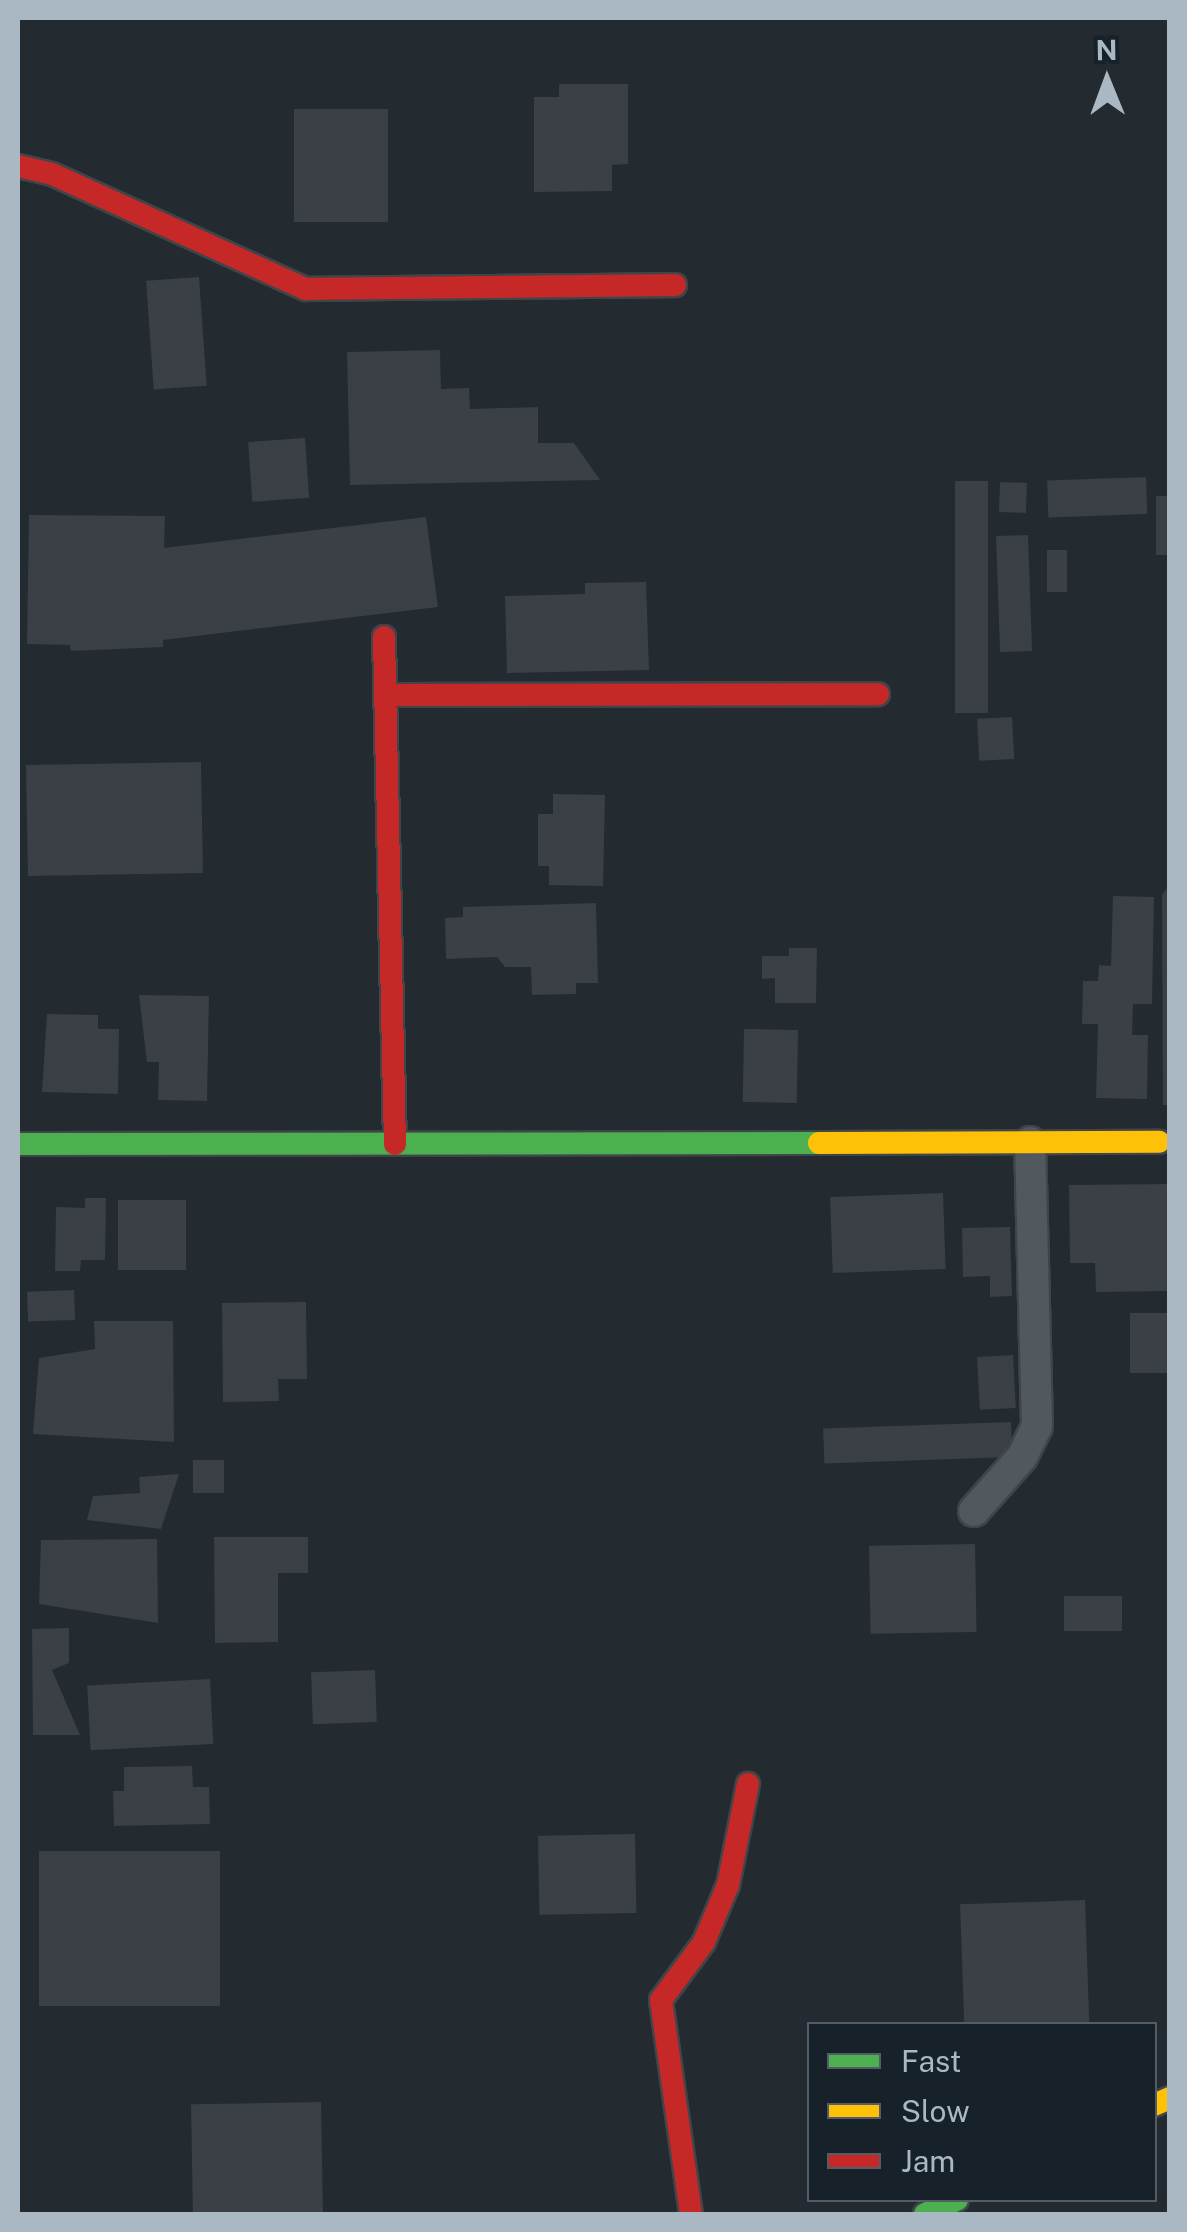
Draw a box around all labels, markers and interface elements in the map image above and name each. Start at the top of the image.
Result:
north arrow [1057,30,1157,130]
text: N [1095,33,1118,66]
legend [807,2022,1157,2202]
text: Fast [901,2043,961,2079]
text: Slow [901,2093,970,2129]
text: Jam [901,2143,955,2179]

